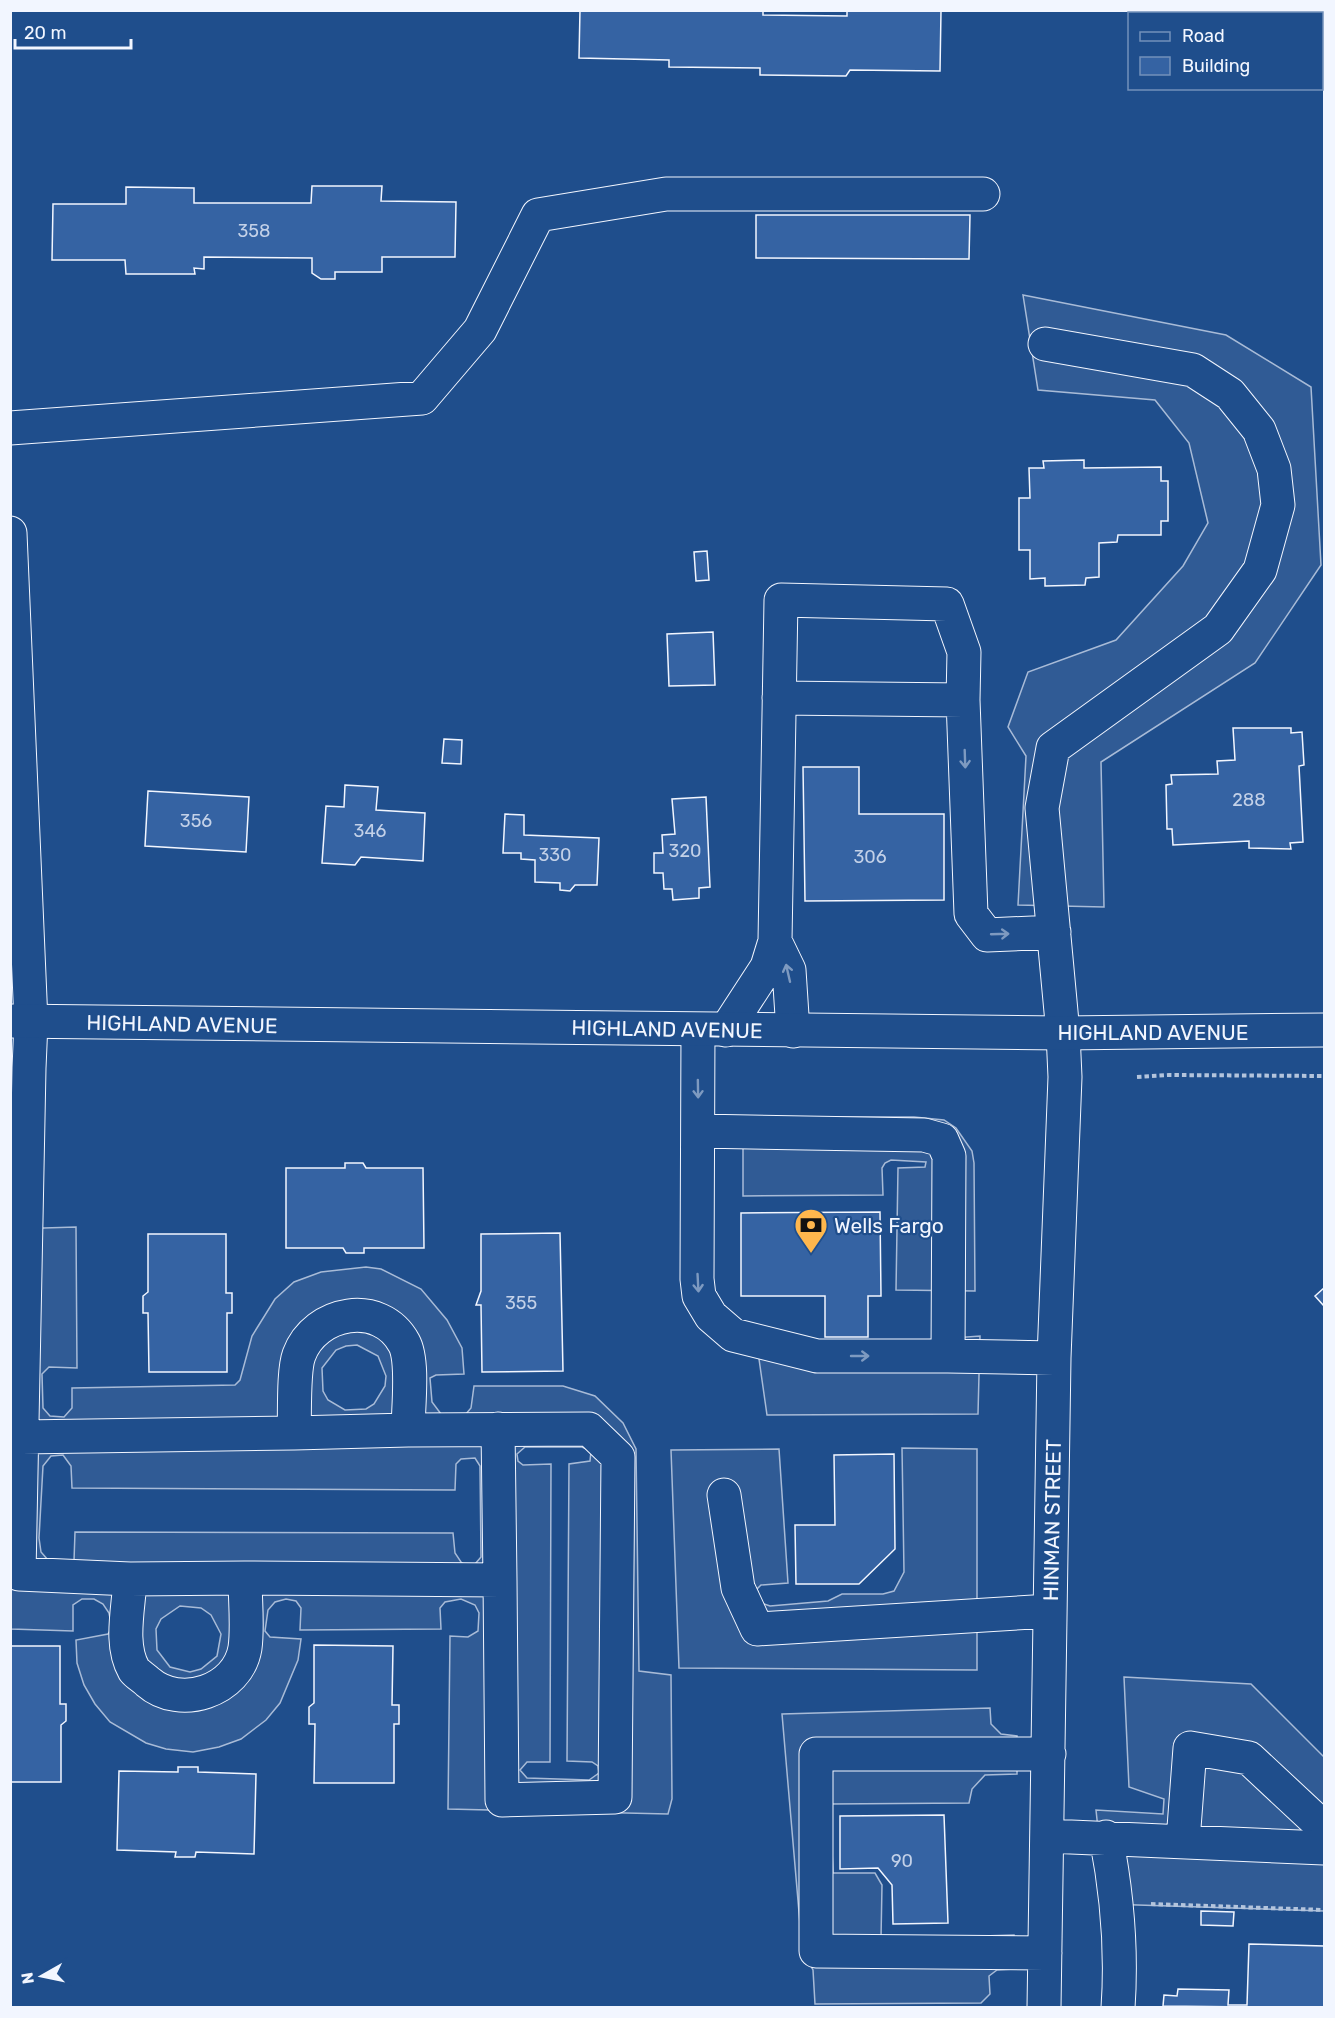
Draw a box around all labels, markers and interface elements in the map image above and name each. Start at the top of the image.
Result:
scale bar [15,12,130,50]
legend [1128,12,1323,90]
text: 20 m [24,22,66,44]
text: Road [1182,25,1225,47]
text: Building [1182,55,1250,77]
house number: 358 [238,220,270,242]
one-way arrow [960,748,971,768]
house number: 288 [1232,789,1266,811]
house number: 356 [180,810,212,832]
house number: 346 [354,820,387,842]
house number: 320 [669,840,701,862]
house number: 330 [538,844,572,866]
house number: 306 [853,846,887,868]
one-way arrow [990,929,1010,940]
one-way arrow [781,963,793,982]
street label: HIGHLAND AVENUE [86,1010,278,1038]
street label: HIGHLAND AVENUE [571,1015,763,1043]
street label: HIGHLAND AVENUE [1057,1020,1249,1045]
one-way arrow [692,1078,704,1098]
bank icon: Wells Fargo [793,1207,829,1254]
place label: Wells Fargo [834,1213,944,1238]
one-way arrow [692,1273,703,1293]
house number: 355 [505,1292,537,1314]
one-way arrow [850,1350,870,1362]
street label: HINMAN STREET [1038,1439,1066,1601]
house number: 90 [891,1850,913,1872]
north arrow [12,1946,72,2006]
text: N [17,1971,38,1985]

